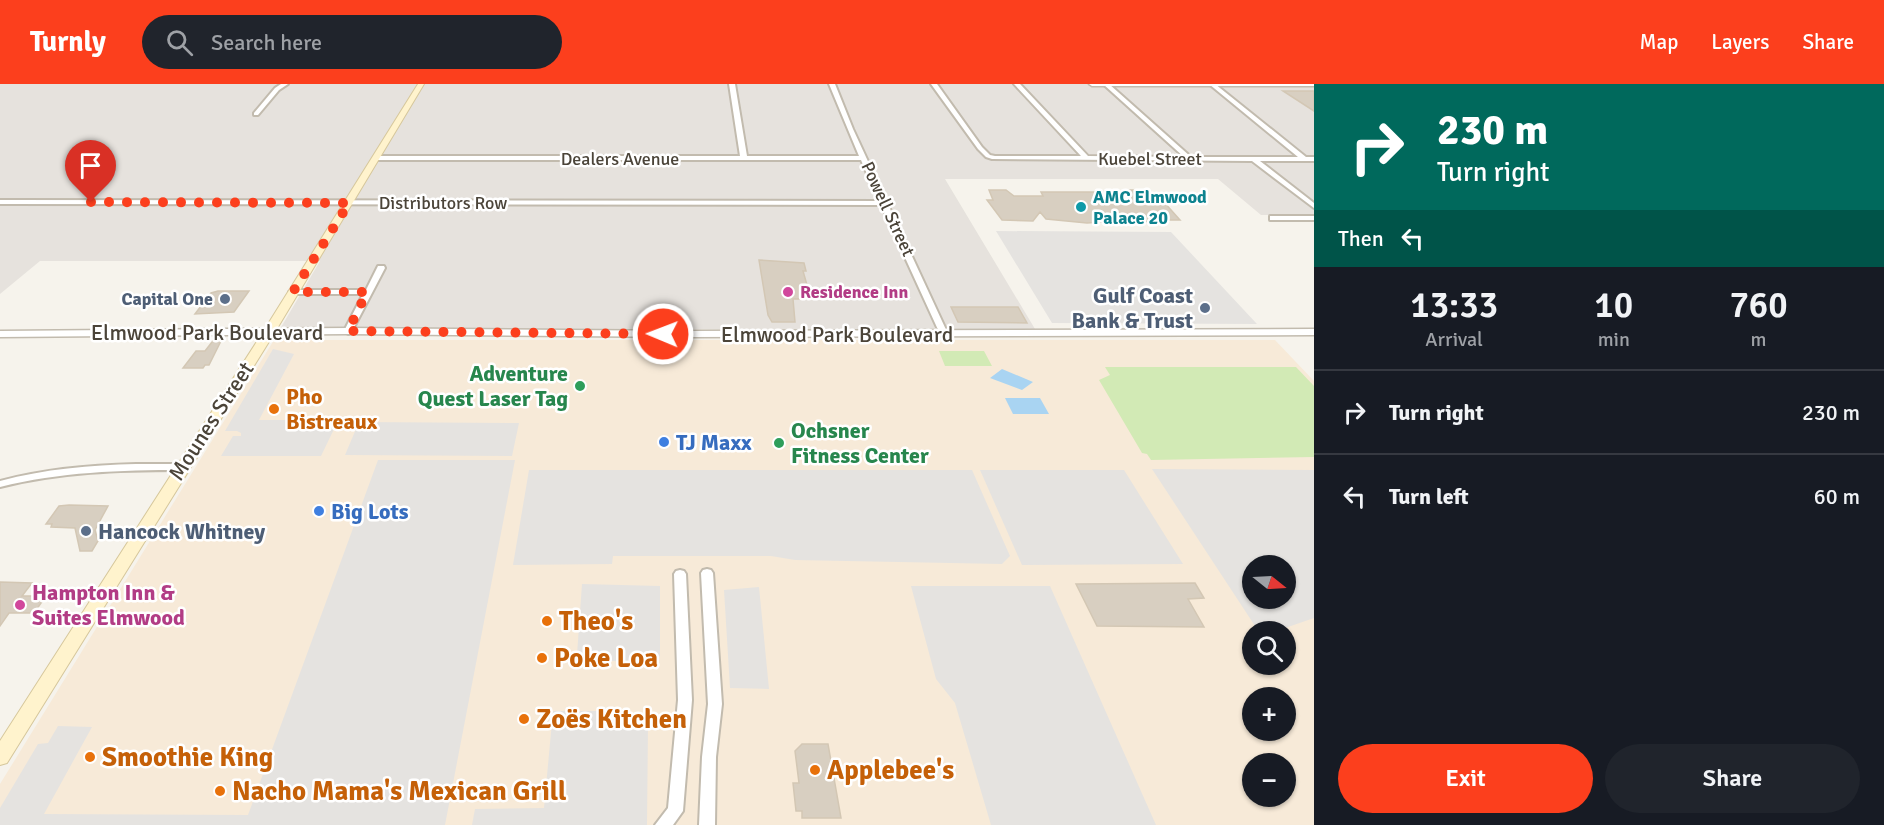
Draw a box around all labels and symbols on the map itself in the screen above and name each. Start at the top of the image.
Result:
pin [65,140,116,202]
street label: Dealers Avenue [561,148,679,170]
street label: Kuebel Street [1098,148,1202,170]
street label: Powell Street [856,158,920,260]
place label: AMC Elmwood Palace 20 [1093,186,1207,229]
street label: Distributors Row [379,192,507,214]
marker: AMC Elmwood Palace 20 [1074,200,1088,214]
place label: Residence Inn [800,281,908,303]
place label: Gulf Coast Bank & Trust [1072,282,1193,334]
marker: Residence Inn [781,285,795,299]
place label: Capital One [122,288,213,310]
marker: Capital One [218,292,232,306]
marker: Gulf Coast Bank & Trust [1198,301,1212,315]
position arrow [631,302,695,366]
street label: Elmwood Park Boulevard [91,319,323,346]
street label: Elmwood Park Boulevard [721,321,953,348]
street label: Mounes Street [163,356,260,485]
place label: Adventure Quest Laser Tag [418,360,568,412]
marker: Adventure Quest Laser Tag [573,379,587,393]
place label: Pho Bistreaux [286,383,378,435]
marker: Pho Bistreaux [267,402,281,416]
place label: Ochsner Fitness Center [791,417,929,469]
place label: TJ Maxx [676,429,752,456]
marker: TJ Maxx [657,435,671,449]
marker: Ochsner Fitness Center [772,436,786,450]
place label: Big Lots [331,498,409,525]
marker: Big Lots [312,504,326,518]
place label: Hancock Whitney [98,518,265,545]
marker: Hancock Whitney [79,524,93,538]
north arrow [1242,555,1296,609]
place label: Hampton Inn & Suites Elmwood [32,579,185,631]
marker: Hampton Inn & Suites Elmwood [13,598,27,612]
place label: Theo's [559,605,633,638]
marker: Theo's [540,614,554,628]
place label: Poke Loa [554,642,658,675]
marker: Poke Loa [535,651,549,665]
place label: Zoës Kitchen [536,703,687,736]
marker: Zoës Kitchen [517,712,531,726]
place label: Smoothie King [102,741,273,774]
marker: Smoothie King [83,750,97,764]
place label: Applebee's [827,754,954,787]
marker: Applebee's [808,763,822,777]
place label: Nacho Mama's Mexican Grill [232,775,566,808]
marker: Nacho Mama's Mexican Grill [213,784,227,798]

